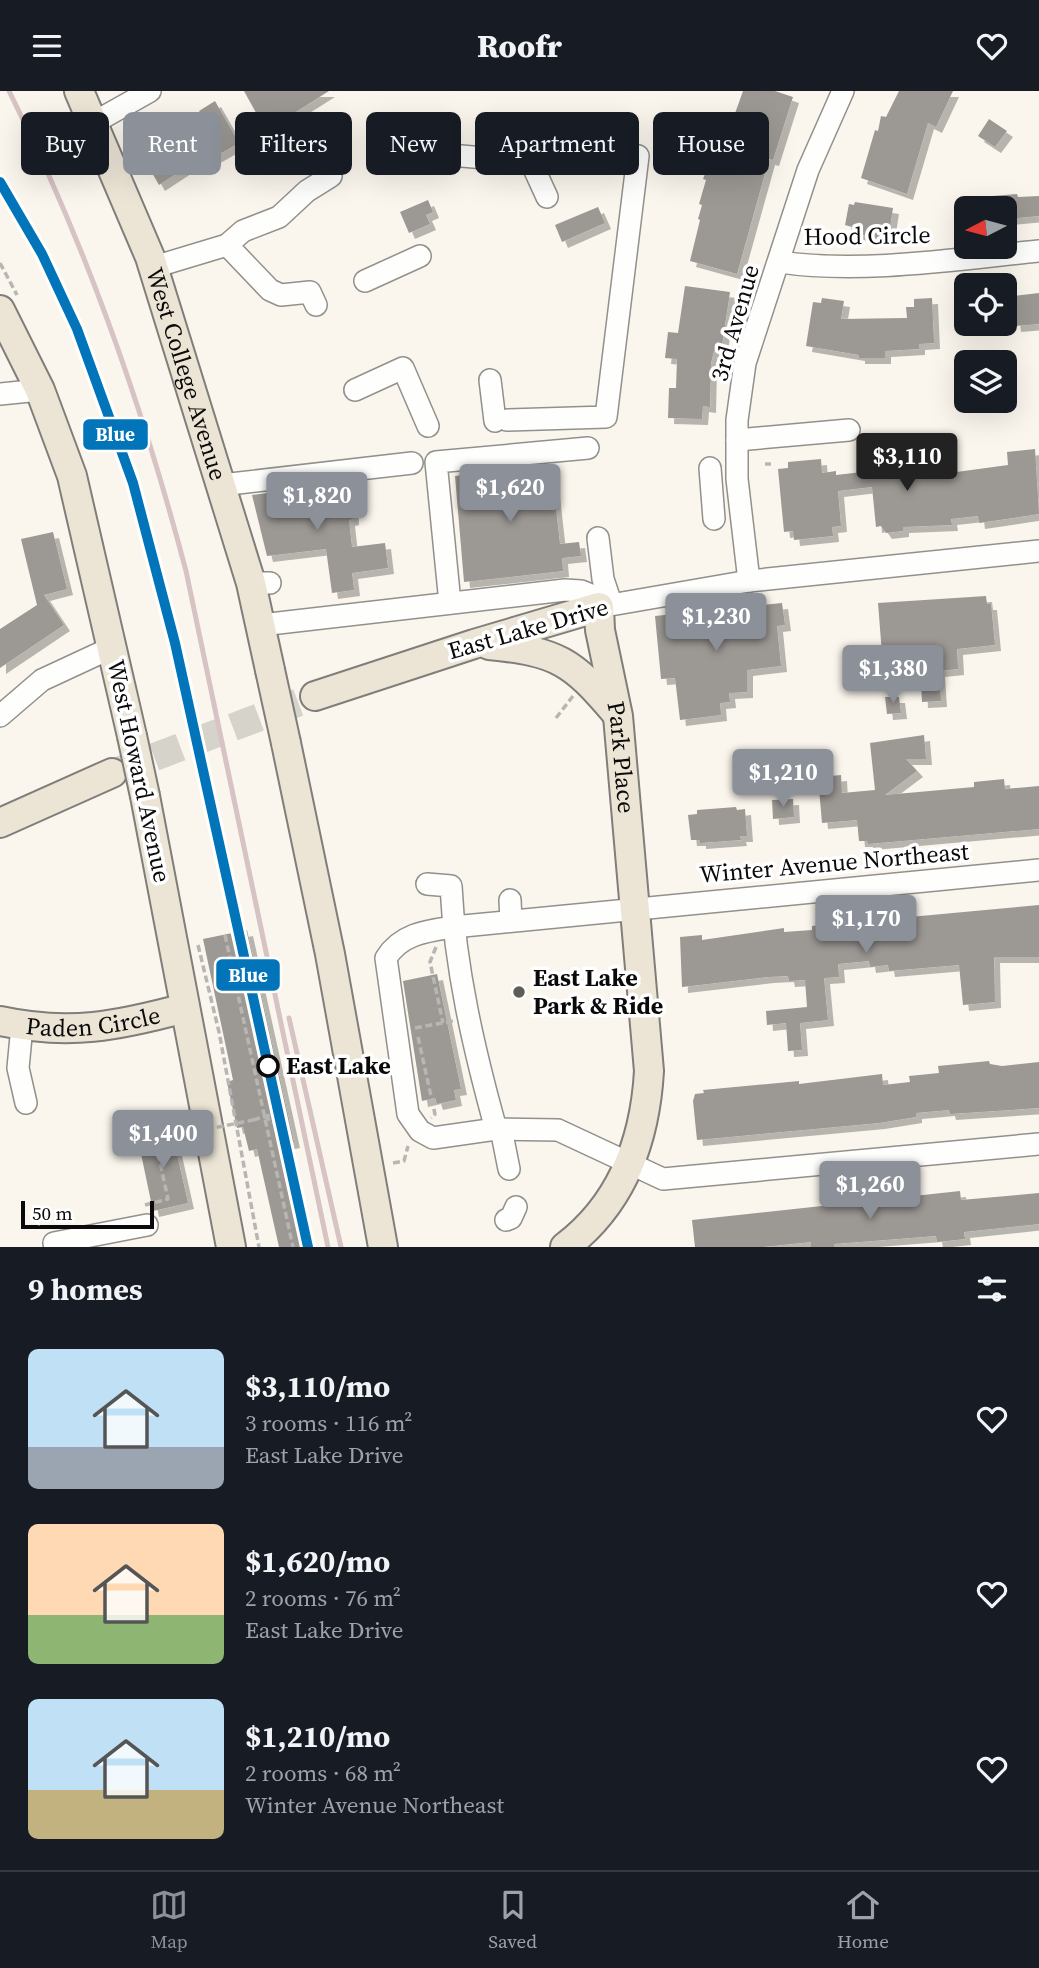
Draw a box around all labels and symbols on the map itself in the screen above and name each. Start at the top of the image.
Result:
north arrow [954,196,1017,259]
street label: Hood Circle [803,218,931,253]
street label: 3rd Avenue [702,261,767,385]
street label: West College Avenue [138,263,235,484]
line badge: Blue [82,418,149,451]
text: Blue [95,421,135,447]
pin: $3,110 [850,433,964,493]
pin: $1,620 [453,465,567,524]
pin: $1,820 [260,473,374,532]
street label: East Lake Drive [444,590,612,667]
pin: $1,230 [659,594,773,653]
pin: $1,380 [836,645,950,705]
street label: West Howard Avenue [100,656,179,885]
street label: Park Place [599,698,643,815]
pin: $1,210 [726,749,840,809]
street label: Winter Avenue Northeast [698,834,970,891]
pin: $1,170 [809,895,923,955]
line badge: Blue [215,958,281,992]
place label: East Lake Park & Ride [533,961,663,1022]
text: Blue [228,962,268,988]
marker: East Lake Park & Ride [511,984,527,1000]
street label: Paden Circle [24,998,164,1044]
place label: East Lake [286,1049,391,1082]
marker: East Lake [257,1055,279,1077]
pin: $1,400 [106,1111,220,1170]
pin: $1,260 [813,1161,927,1221]
scale bar [21,1198,154,1230]

